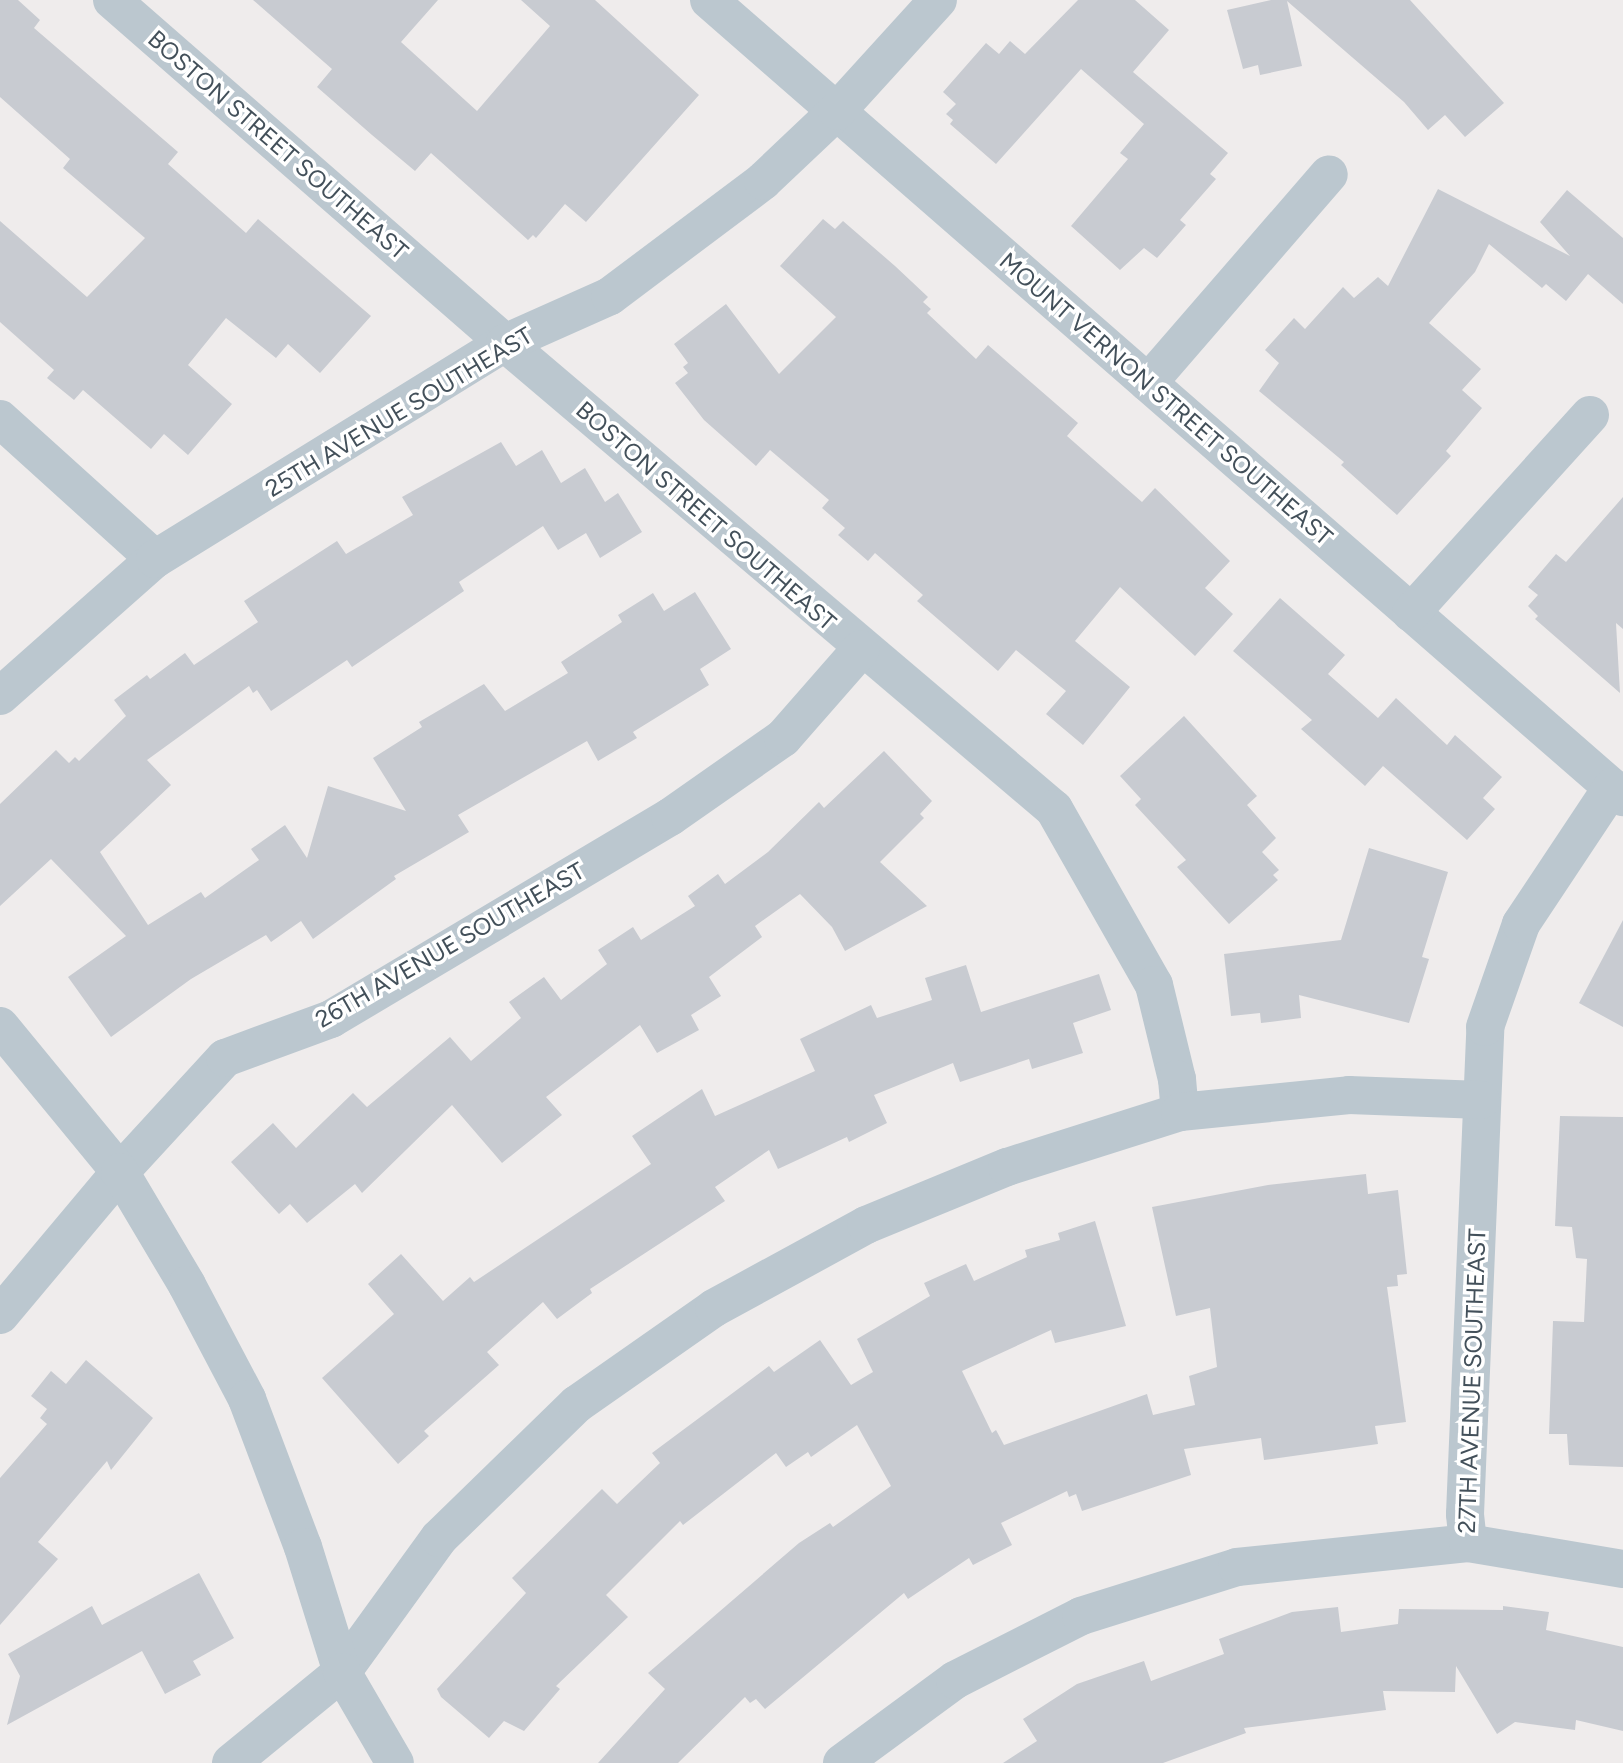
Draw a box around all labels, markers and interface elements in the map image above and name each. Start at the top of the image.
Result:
street label: BOSTON STREET SOUTHEAST [142,24,414,266]
street label: MOUNT VERNON STREET SOUTHEAST [994,247,1338,551]
street label: 25TH AVENUE SOUTHEAST [260,321,538,503]
street label: BOSTON STREET SOUTHEAST [570,395,842,637]
street label: 26TH AVENUE SOUTHEAST [310,856,590,1034]
street label: 27TH AVENUE SOUTHEAST [1452,1228,1492,1534]

